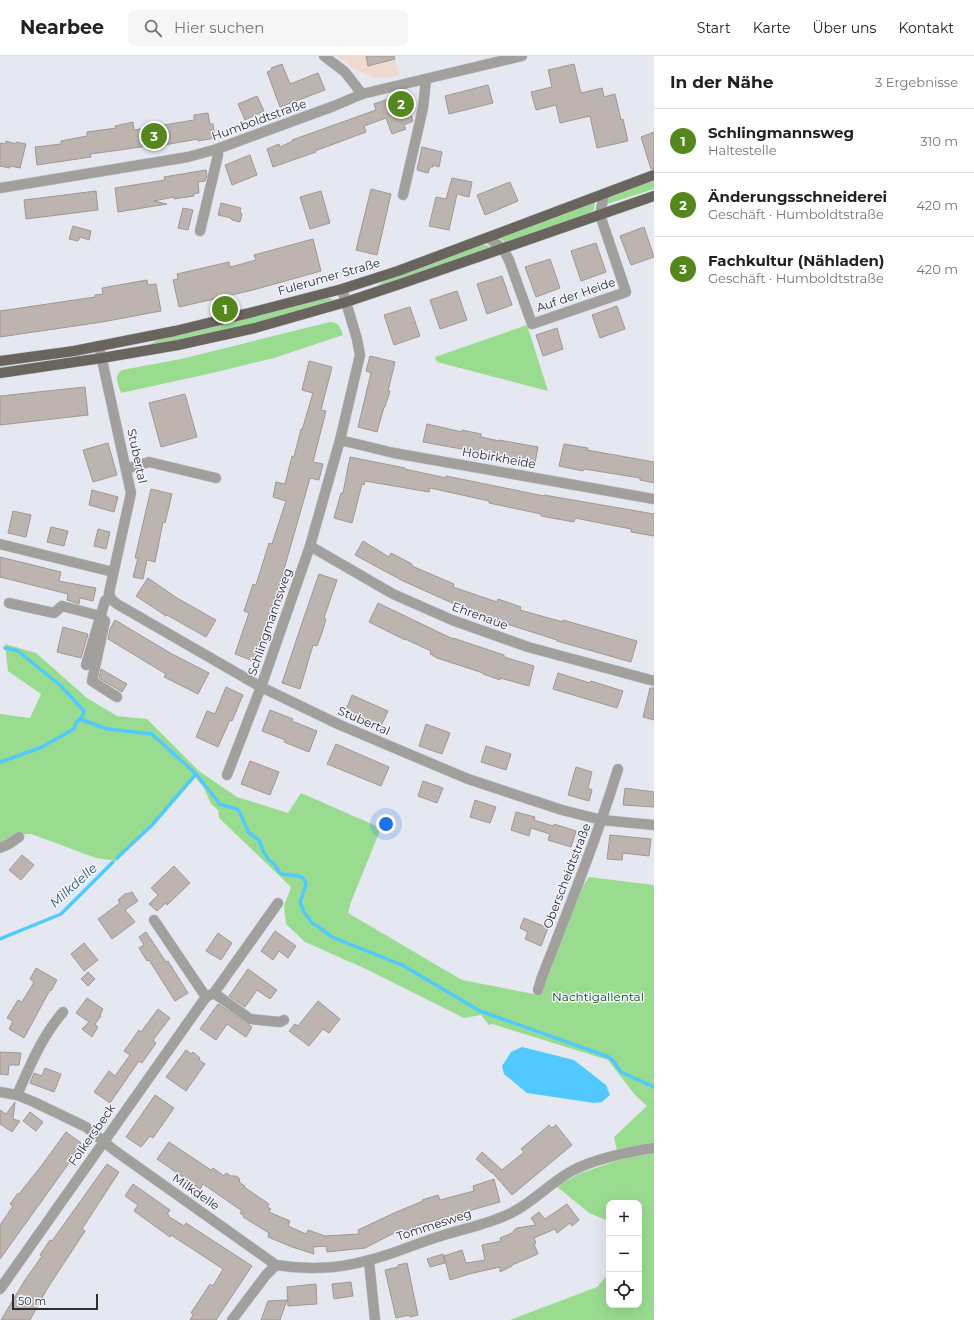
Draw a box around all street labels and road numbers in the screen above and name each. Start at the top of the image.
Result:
street label: Humboldtstraße [209,95,308,144]
street label: Fulerumer Straße [276,255,382,298]
street label: Auf der Heide [534,274,617,315]
street label: Stubertal [124,427,151,485]
street label: Hobirkheide [461,444,537,471]
street label: Schlingmannsweg [244,566,295,677]
street label: Ehrenaue [450,598,510,633]
street label: Stubertal [336,703,393,738]
street label: Oberscheidtstraße [540,821,594,931]
street label: Folkersbeck [65,1100,119,1169]
street label: Milkdelle [170,1170,223,1213]
street label: Tommesweg [394,1205,473,1244]

